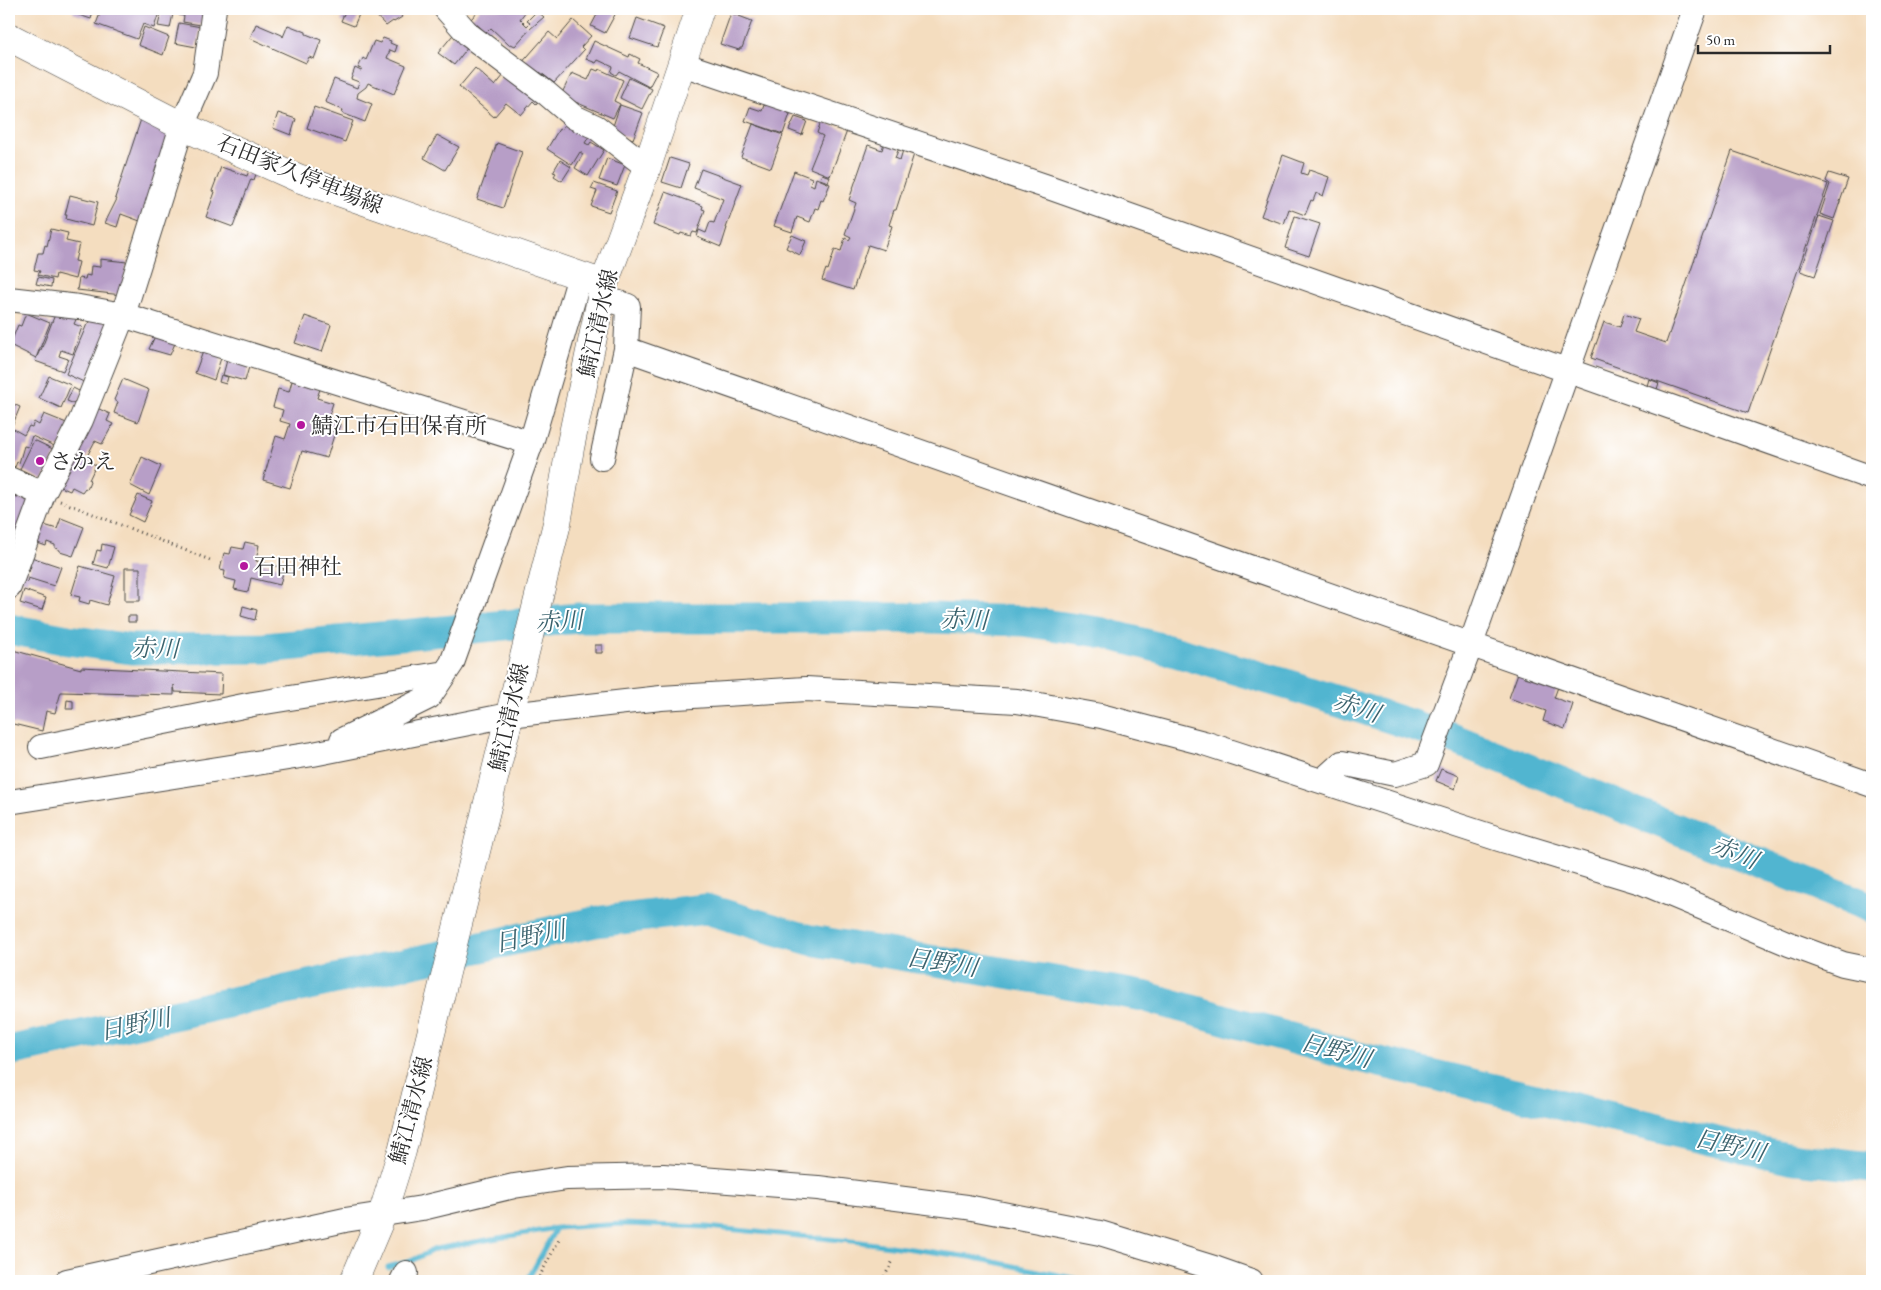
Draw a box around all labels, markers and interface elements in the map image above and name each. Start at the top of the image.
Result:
scale bar [1698,22,1831,54]
text: 50 m [1706,30,1735,49]
street label: 石田家久停車場線 [213,128,387,220]
street label: 鯖江清水線 [571,266,625,380]
place label: 鯖江市石田保育所 [311,411,487,440]
marker: 鯖江市石田保育所 [295,419,307,431]
place label: さかえ [50,447,116,476]
marker: さかえ [34,455,46,467]
place label: 石田神社 [254,552,342,581]
marker: 石田神社 [238,560,250,572]
water label: 赤川 [939,603,992,635]
water label: 赤川 [534,604,587,638]
water label: 赤川 [131,632,182,664]
street label: 鯖江清水線 [482,660,536,774]
water label: 赤川 [1329,685,1387,730]
water label: 赤川 [1707,829,1766,876]
water label: 日野川 [492,913,571,959]
water label: 日野川 [904,941,983,983]
water label: 日野川 [97,1001,176,1047]
water label: 日野川 [1297,1026,1378,1075]
street label: 鯖江清水線 [383,1053,439,1167]
water label: 日野川 [1691,1122,1771,1169]

